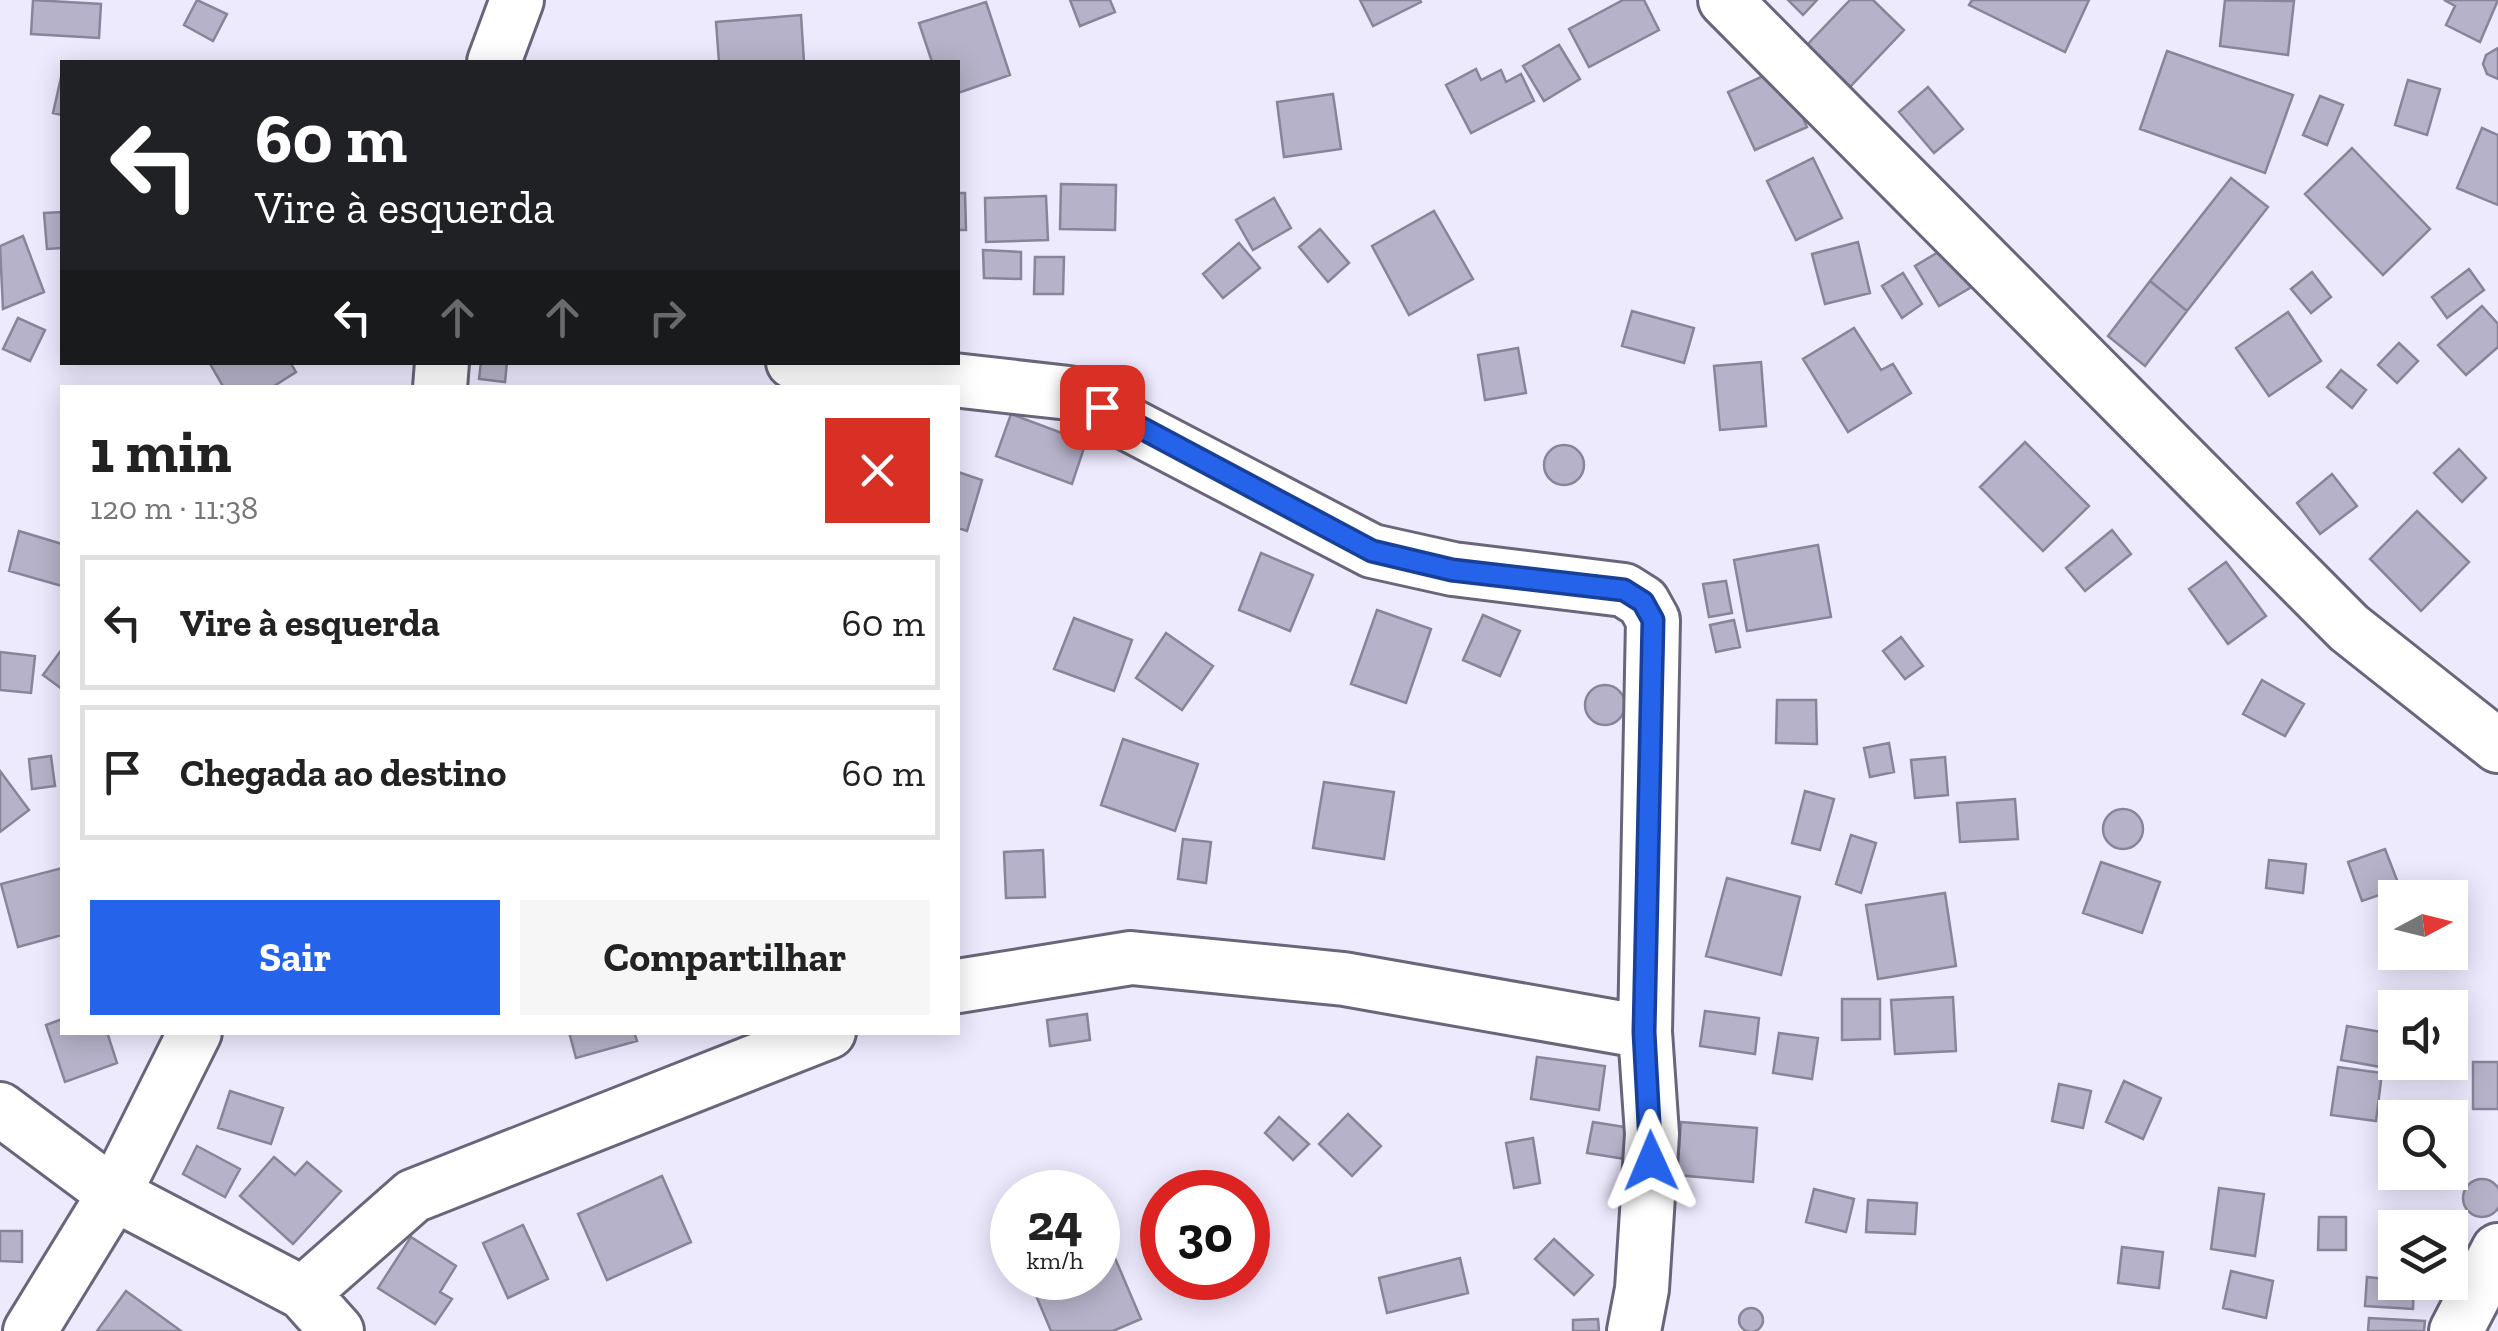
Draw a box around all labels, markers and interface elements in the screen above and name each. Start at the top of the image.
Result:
text: 60 m [255,96,407,180]
icon: left [90,100,220,230]
text: Vire à esquerda [255,181,555,235]
icon: left [325,290,380,345]
icon: ahead [430,290,485,345]
icon: ahead [535,290,590,345]
icon: right [640,290,695,345]
pin [1060,365,1145,450]
icon: arrive [1075,380,1130,435]
text: 1 min [90,415,232,487]
button: close [825,418,930,523]
text: 120 m · 11:38 [90,489,258,527]
icon: left [95,595,150,650]
text: Vire à esquerda [180,600,440,646]
text: 60 m [842,600,925,646]
icon: arrive [95,745,150,800]
text: Chegada ao destino [180,750,506,796]
text: 60 m [842,750,925,796]
north arrow [2378,880,2468,970]
map controls [2378,880,2468,1300]
button: Sair [90,900,500,1015]
button: Compartilhar [520,900,930,1015]
button: sound [2378,990,2468,1080]
button: search [2378,1100,2468,1190]
position arrow [1599,1109,1703,1213]
speed limit sign: 30 [1140,1170,1270,1300]
text: 24 [1027,1193,1083,1253]
button: layers [2378,1210,2468,1300]
text: km/h [1026,1245,1084,1275]

